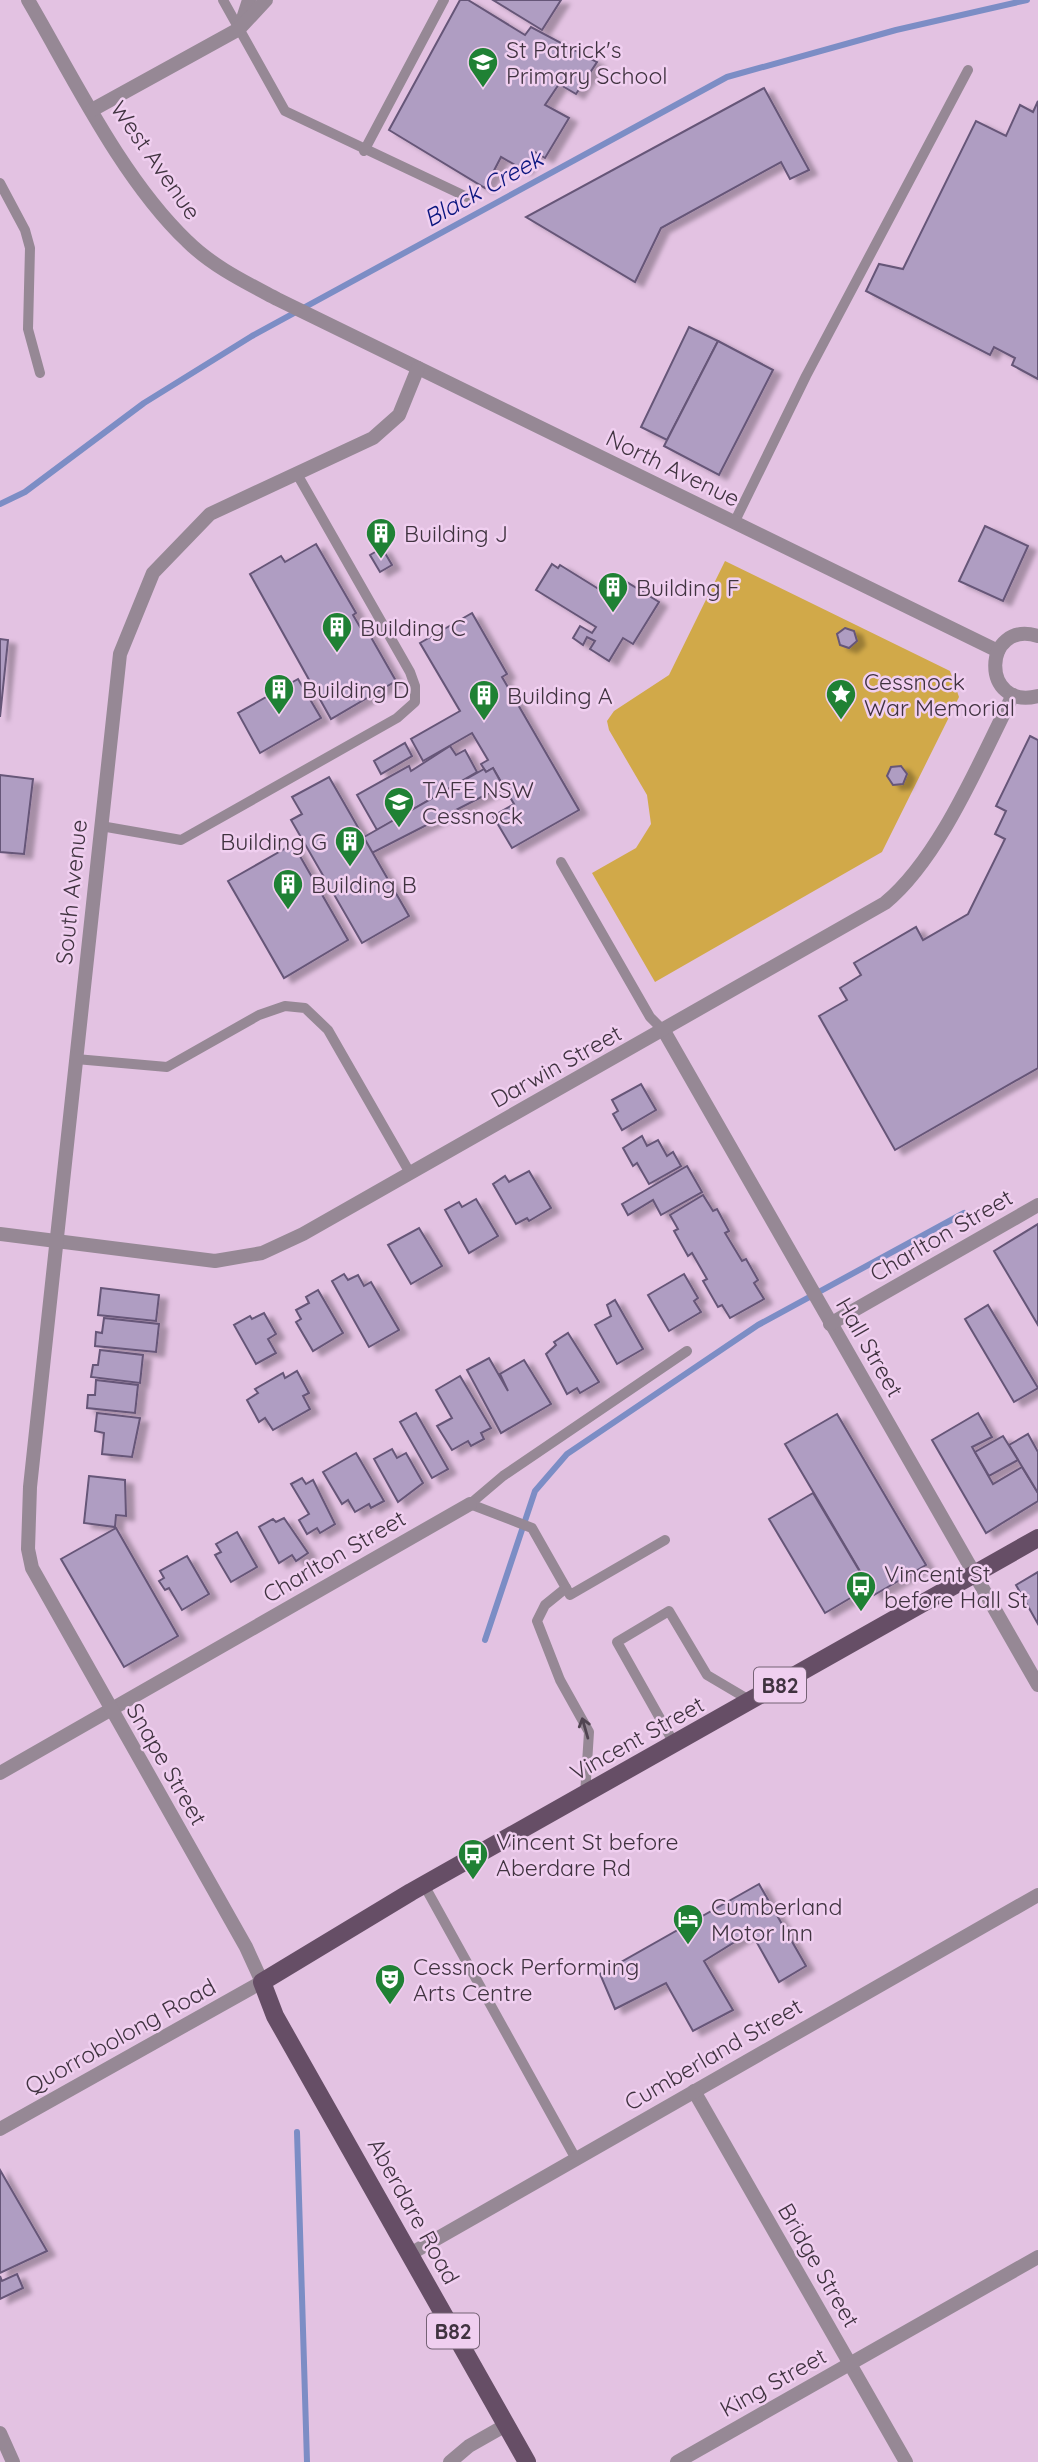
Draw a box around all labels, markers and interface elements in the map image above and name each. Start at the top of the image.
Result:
place label: St Patrick's Primary School [506,35,668,90]
school or university icon: St Patrick's Primary School [466,45,500,89]
street label: West Avenue [104,95,208,225]
water label: Black Creek [418,142,550,233]
street label: North Avenue [601,423,745,513]
building icon: Building J [364,516,398,560]
place label: Building J [404,519,508,548]
building icon: Building F [596,570,630,614]
place label: Building F [636,573,740,602]
building icon: Building C [320,610,354,654]
place label: Building C [360,613,466,642]
place label: Cessnock War Memorial [864,667,1015,722]
building icon: Building D [262,672,296,716]
place label: Building D [302,675,409,704]
place icon: Cessnock War Memorial [824,677,858,721]
building icon: Building A [467,678,501,722]
place label: Building A [507,681,613,710]
place label: TAFE NSW Cessnock [422,775,534,830]
school or university icon: TAFE NSW Cessnock [382,785,416,829]
street label: South Avenue [49,818,93,966]
building icon: Building G [333,824,367,868]
place label: Building G [220,827,327,856]
building icon: Building B [271,867,305,911]
place label: Building B [311,870,417,899]
street label: Darwin Street [485,1018,627,1114]
street label: Charlton Street [864,1182,1018,1288]
street label: Hall Street [830,1292,910,1402]
street label: Charlton Street [257,1503,411,1609]
place label: Vincent St before Hall St [884,1559,1028,1614]
bus stop icon: Vincent St before Hall St [844,1569,878,1613]
road number: B82 [754,1668,806,1702]
street label: Vincent Street [565,1689,709,1787]
street label: Snape Street [120,1698,214,1830]
one-way arrow [577,1718,590,1740]
place label: Vincent St before Aberdare Rd [496,1827,678,1882]
bus stop icon: Vincent St before Aberdare Rd [456,1837,490,1881]
place label: Cumberland Motor Inn [711,1892,842,1947]
hotel icon: Cumberland Motor Inn [671,1902,705,1946]
place label: Cessnock Performing Arts Centre [413,1952,639,2007]
theatre icon: Cessnock Performing Arts Centre [373,1962,407,2006]
street label: Quorrobolong Road [20,1972,220,2100]
street label: Cumberland Street [619,1991,807,2117]
street label: Aberdare Road [362,2133,466,2289]
street label: Bridge Street [772,2198,866,2332]
road number: B82 [427,2314,479,2348]
street label: King Street [715,2341,831,2423]

